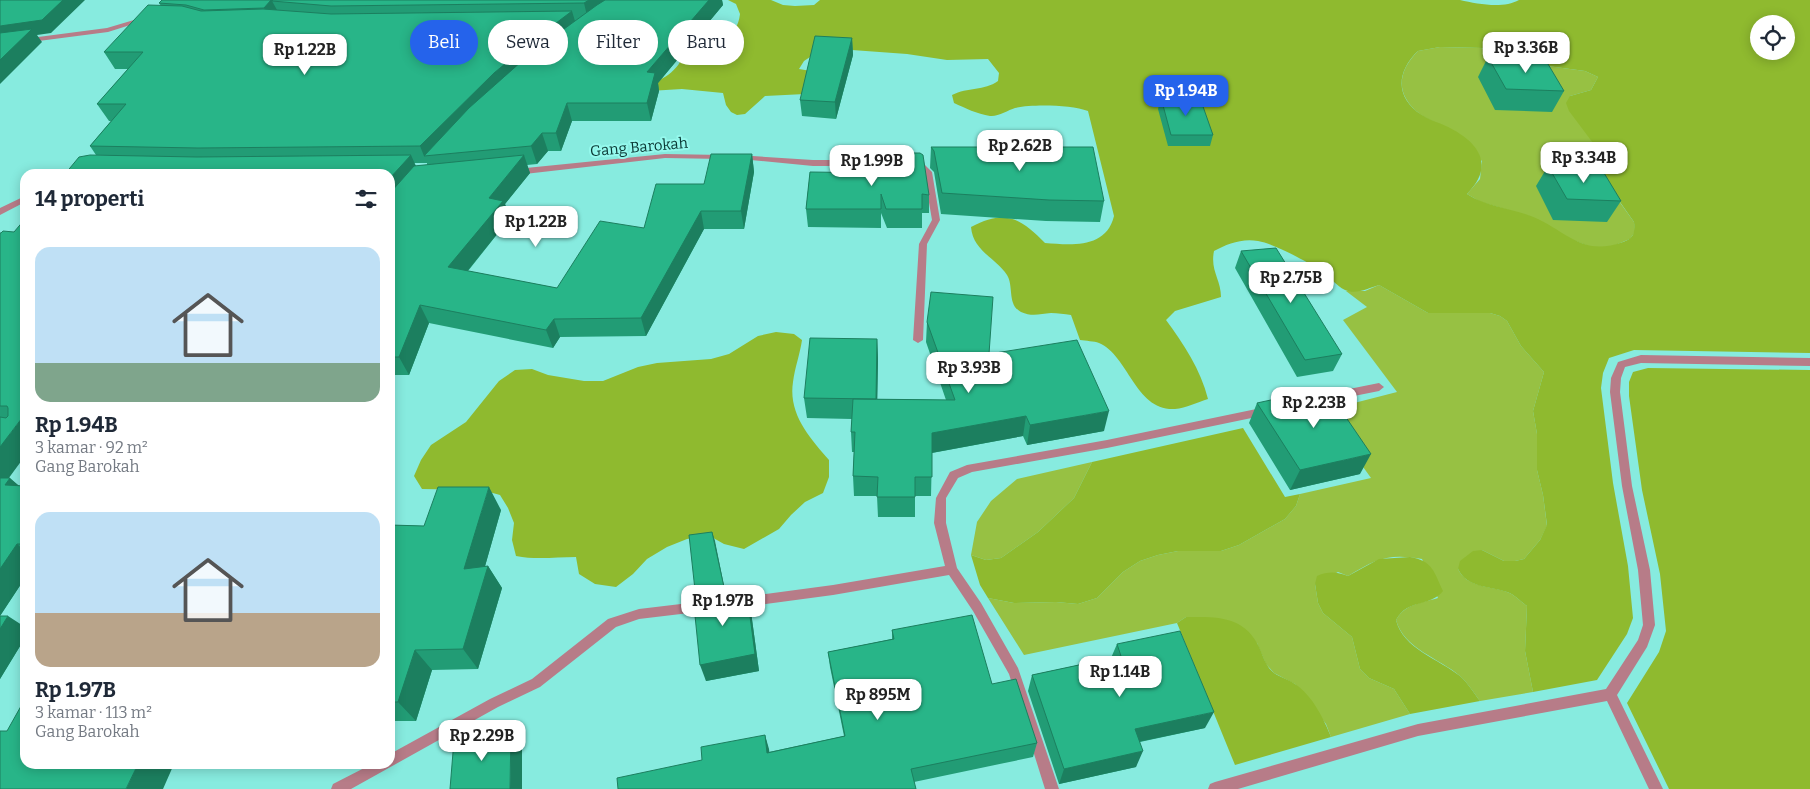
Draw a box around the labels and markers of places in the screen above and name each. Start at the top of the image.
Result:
pin: Rp 3.36B [1474,32,1578,74]
pin: Rp 1.22B [253,34,357,76]
pin: Rp 1.94B [1134,74,1238,117]
pin: Rp 2.62B [968,130,1072,172]
pin: Rp 3.34B [1532,142,1636,184]
pin: Rp 1.99B [820,144,924,187]
pin: Rp 1.22B [484,206,588,248]
pin: Rp 2.75B [1239,262,1343,304]
pin: Rp 3.93B [917,352,1021,394]
pin: Rp 2.23B [1262,386,1366,429]
pin: Rp 1.97B [671,584,775,627]
pin: Rp 1.14B [1068,656,1172,698]
pin: Rp 895M [832,678,924,721]
pin: Rp 2.29B [430,720,534,762]

